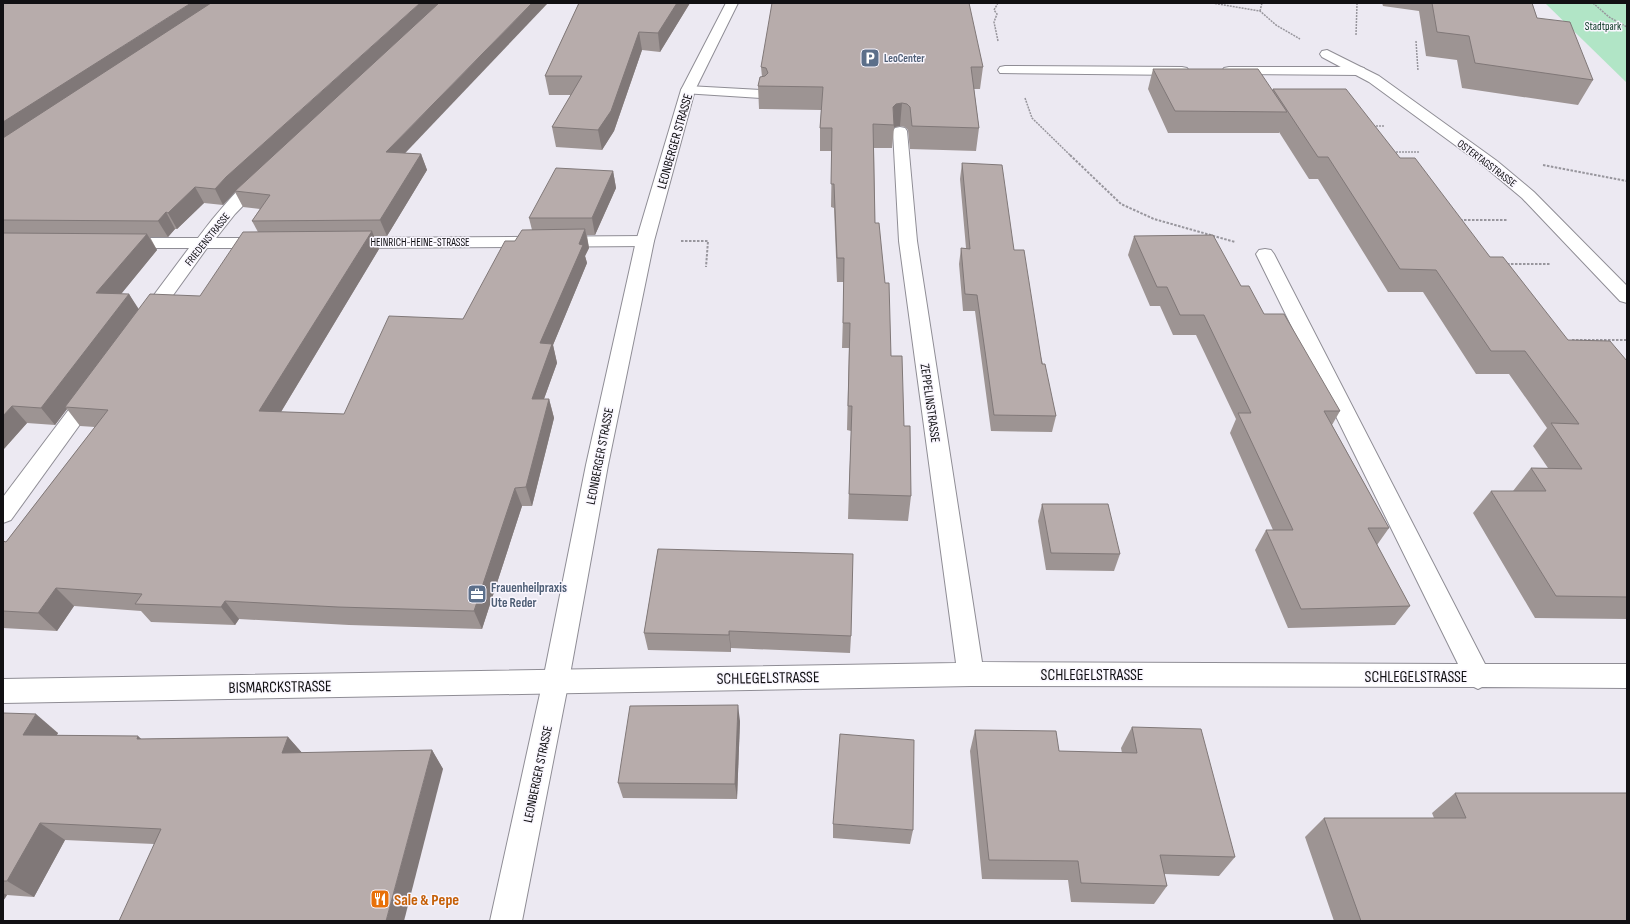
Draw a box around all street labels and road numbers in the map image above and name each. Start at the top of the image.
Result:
street label: LEONBERGER STRASSE [654,92,696,191]
street label: OSTERTAGSTRASSE [1455,137,1519,190]
street label: FRIEDENSTRASSE [182,210,233,268]
street label: HEINRICH-HEINE-STRASSE [370,236,470,249]
street label: ZEPPELINSTRASSE [917,363,943,444]
street label: LEONBERGER STRASSE [583,406,617,506]
street label: SCHLEGELSTRASSE [1041,666,1143,685]
street label: SCHLEGELSTRASSE [716,668,820,689]
street label: SCHLEGELSTRASSE [1365,668,1467,687]
street label: BISMARCKSTRASSE [228,677,332,698]
street label: LEONBERGER STRASSE [520,724,556,824]

